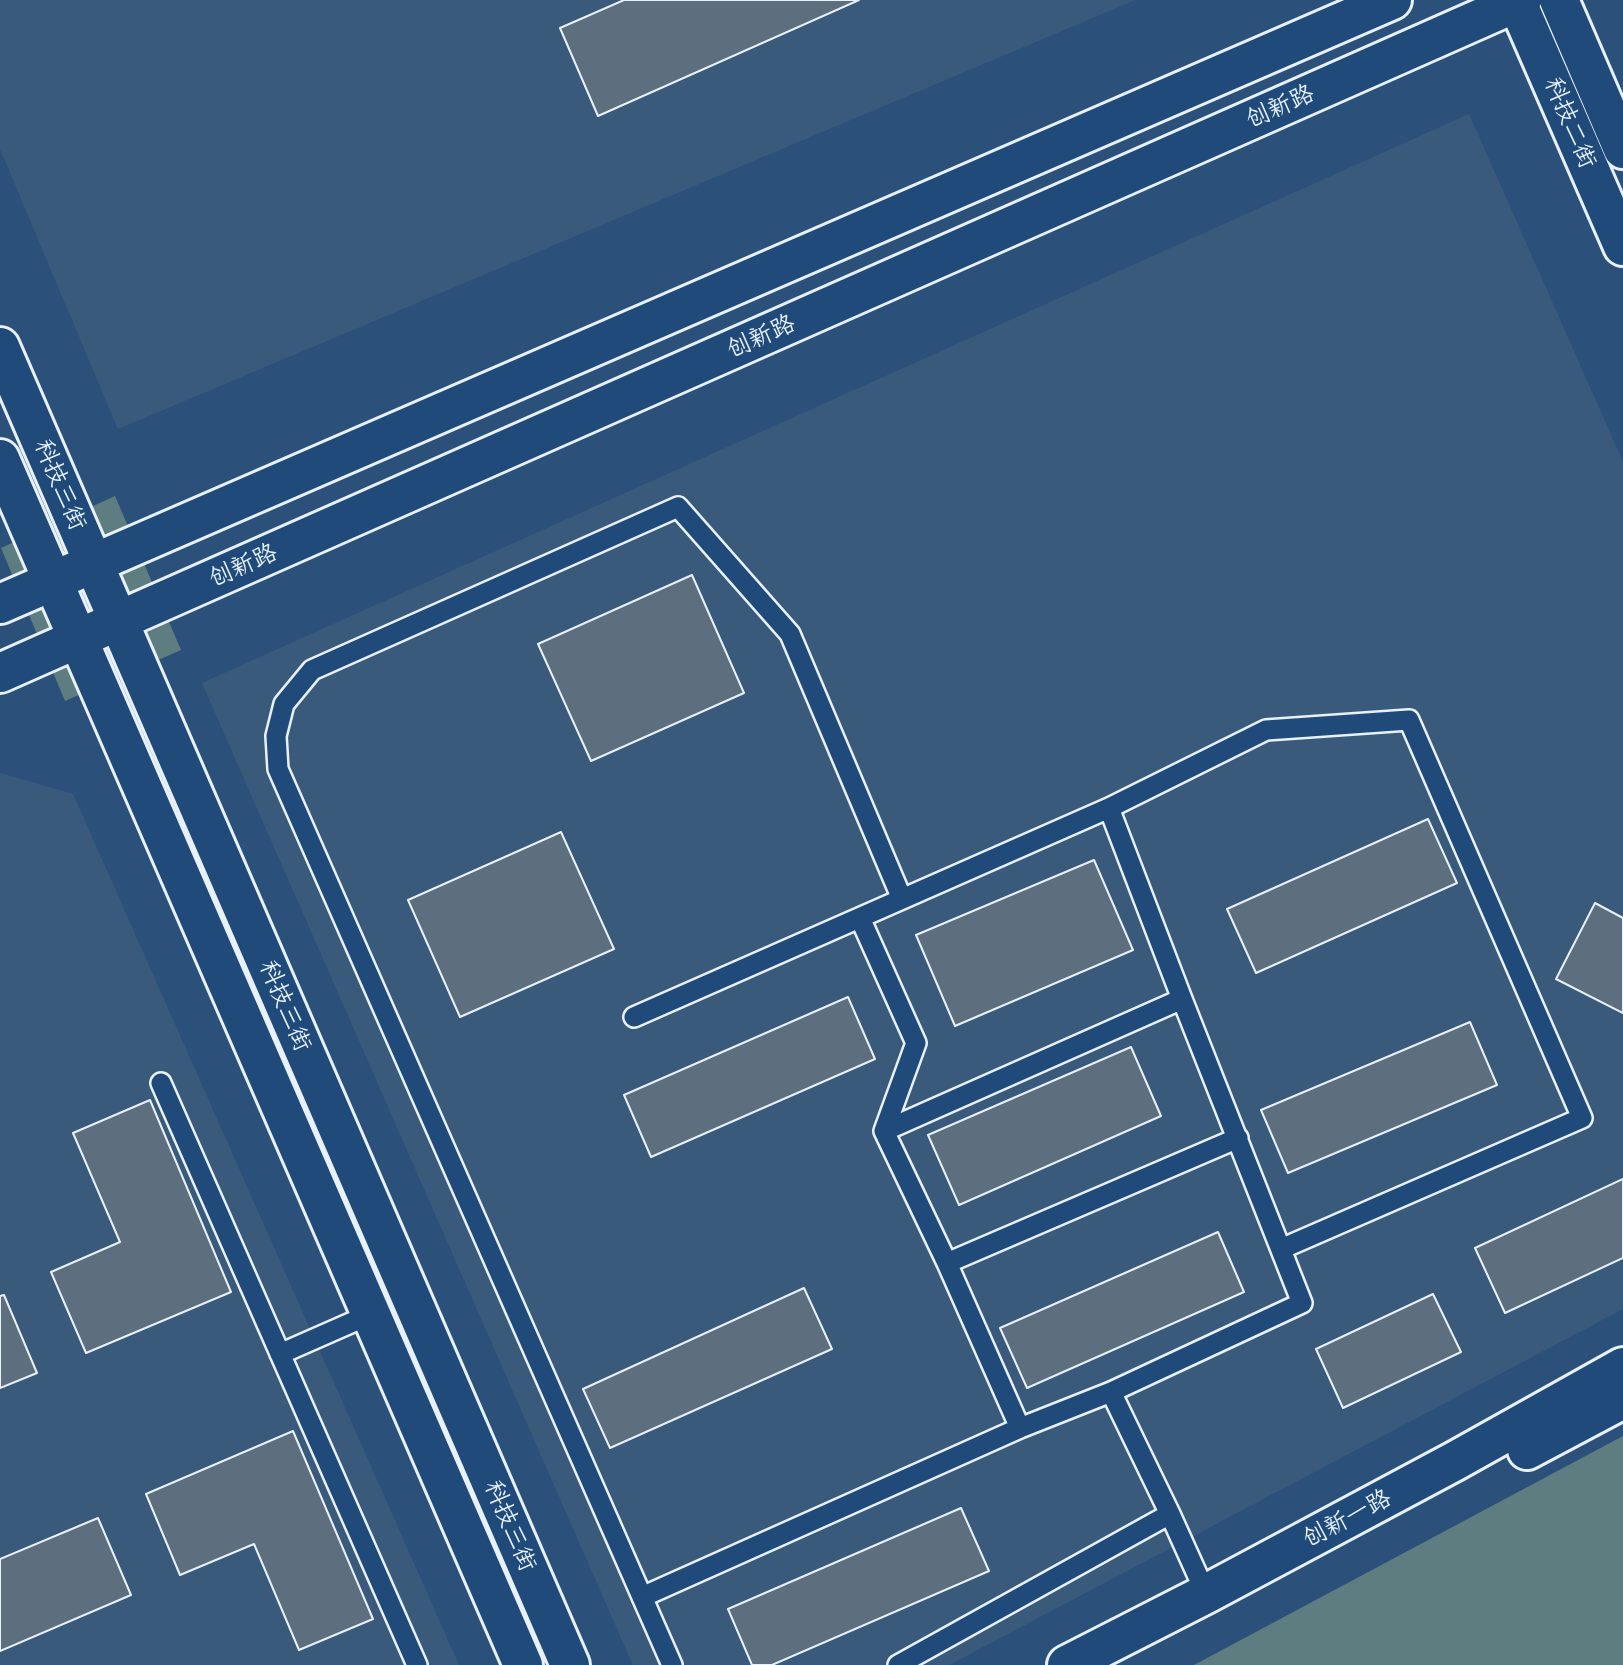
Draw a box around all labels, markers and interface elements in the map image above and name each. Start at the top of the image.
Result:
street label: 科技二街 [1538,73,1602,173]
street label: 创新路 [1241,79,1319,135]
street label: 创新路 [722,309,800,365]
street label: 科技三街 [28,435,92,535]
street label: 创新路 [204,538,282,594]
street label: 科技三街 [253,956,317,1056]
street label: 科技三街 [478,1476,542,1576]
street label: 创新一路 [1298,1484,1396,1554]

